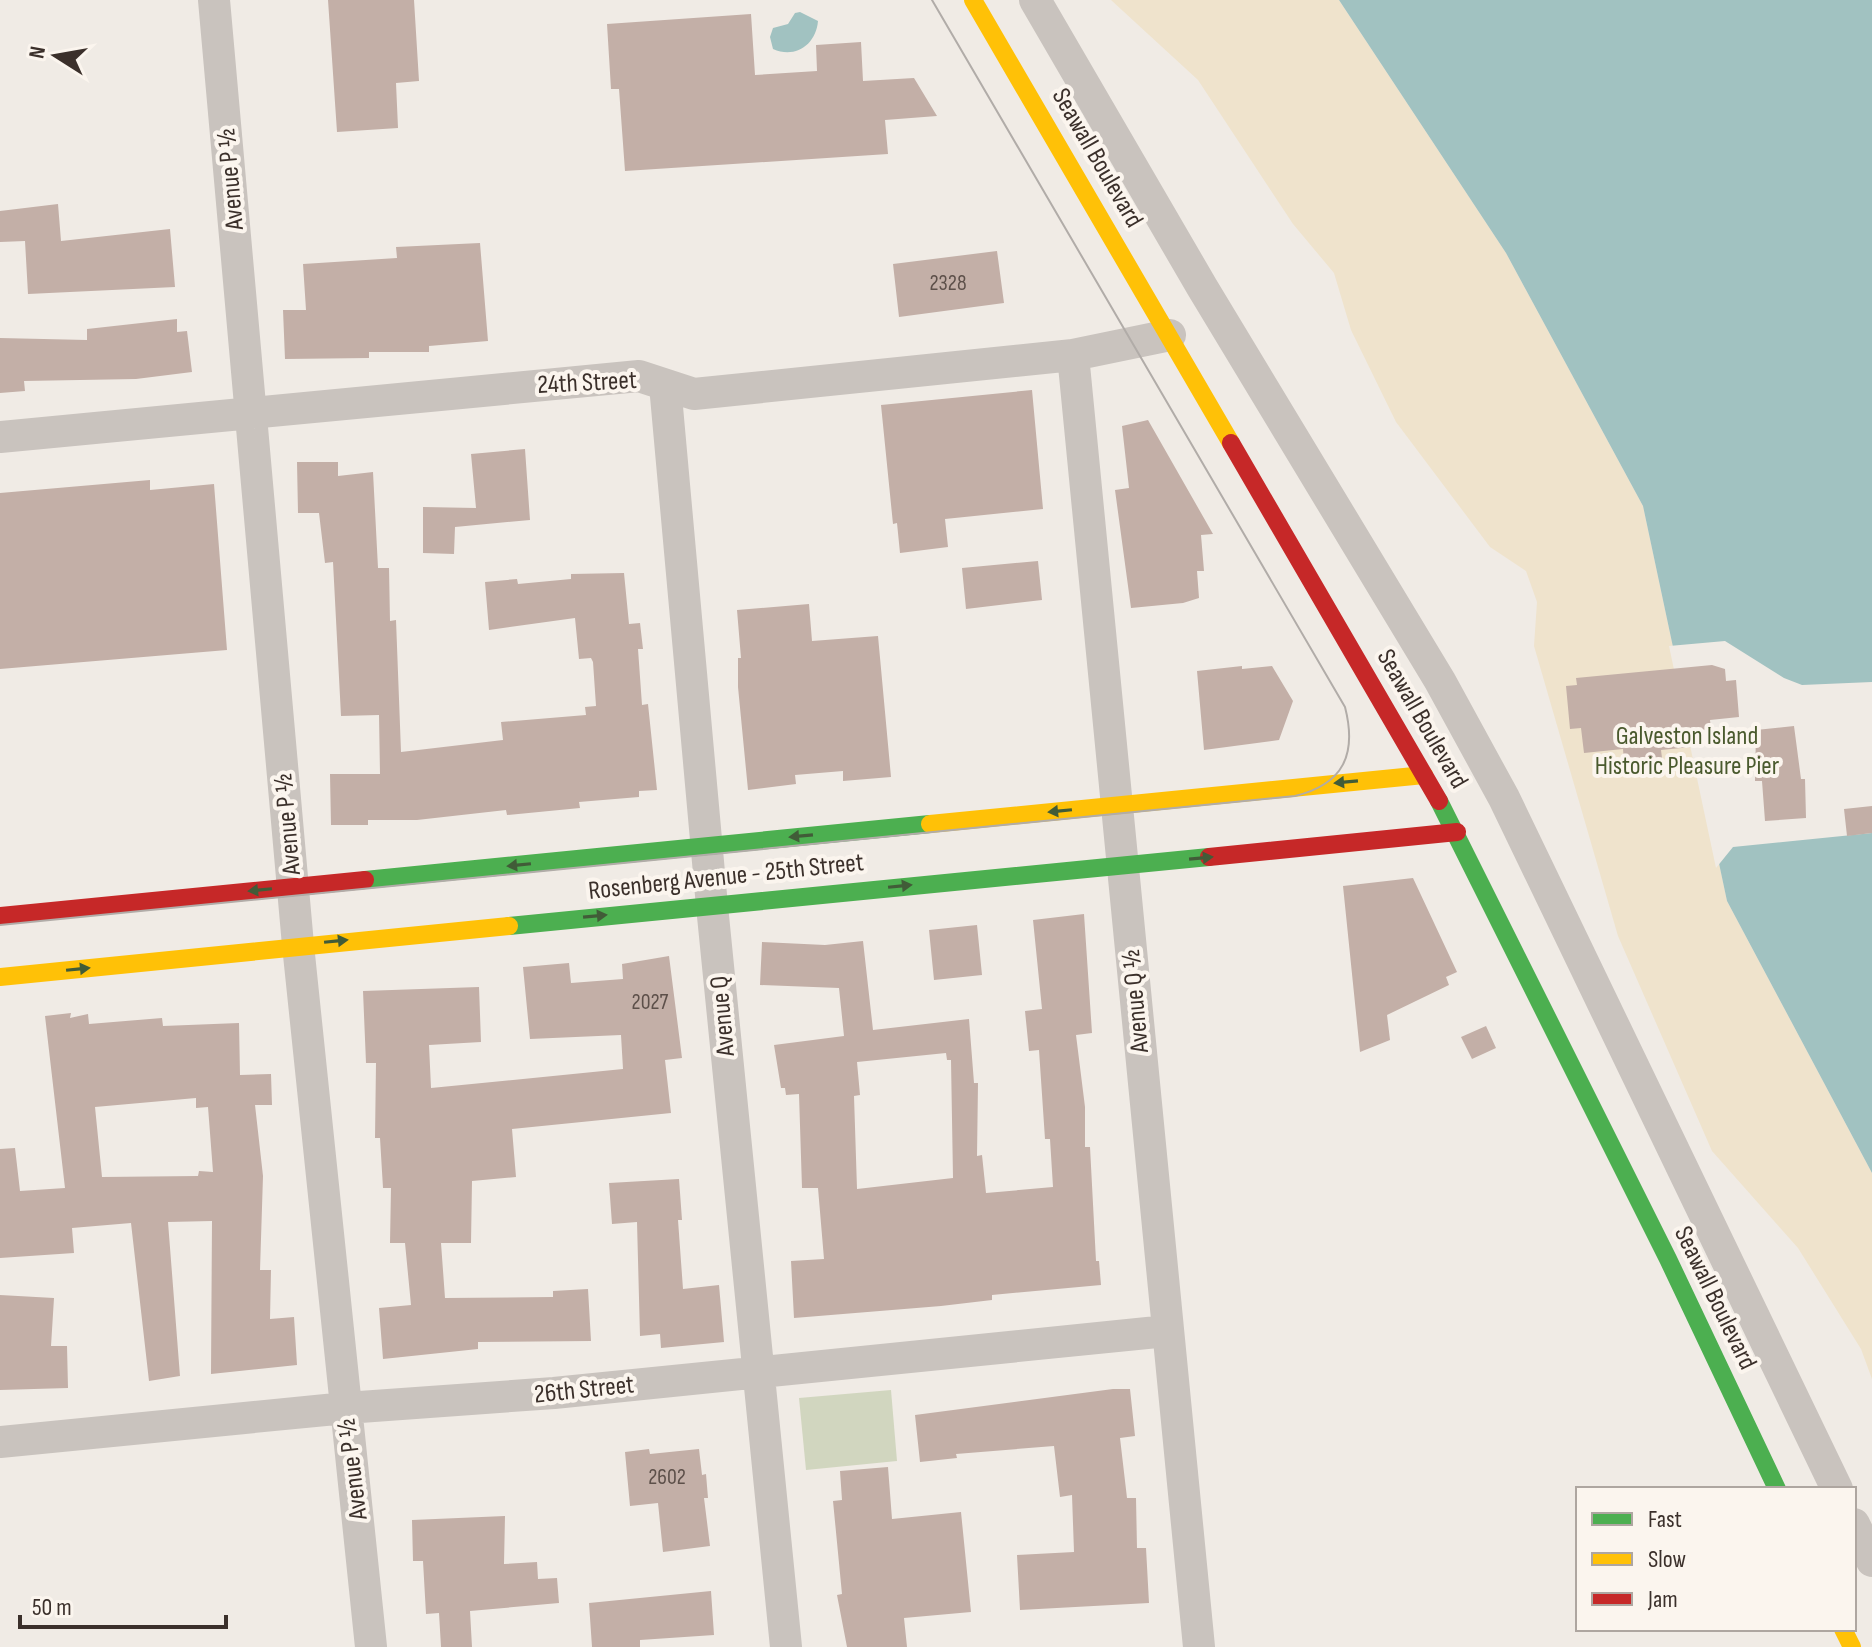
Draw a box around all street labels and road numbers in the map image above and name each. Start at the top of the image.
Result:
street label: Seawall Boulevard [1045,83,1149,233]
street label: Avenue P ½ [211,127,251,232]
street label: 24th Street [537,365,638,401]
street label: Seawall Boulevard [1370,644,1474,794]
street label: Avenue P ½ [268,772,308,877]
street label: Rosenberg Avenue - 25th Street [587,847,865,907]
street label: Avenue Q ½ [1116,948,1156,1055]
street label: Avenue Q [704,975,742,1058]
street label: Seawall Boulevard [1667,1221,1763,1375]
street label: 26th Street [533,1369,635,1411]
street label: Avenue P ½ [331,1416,375,1523]

